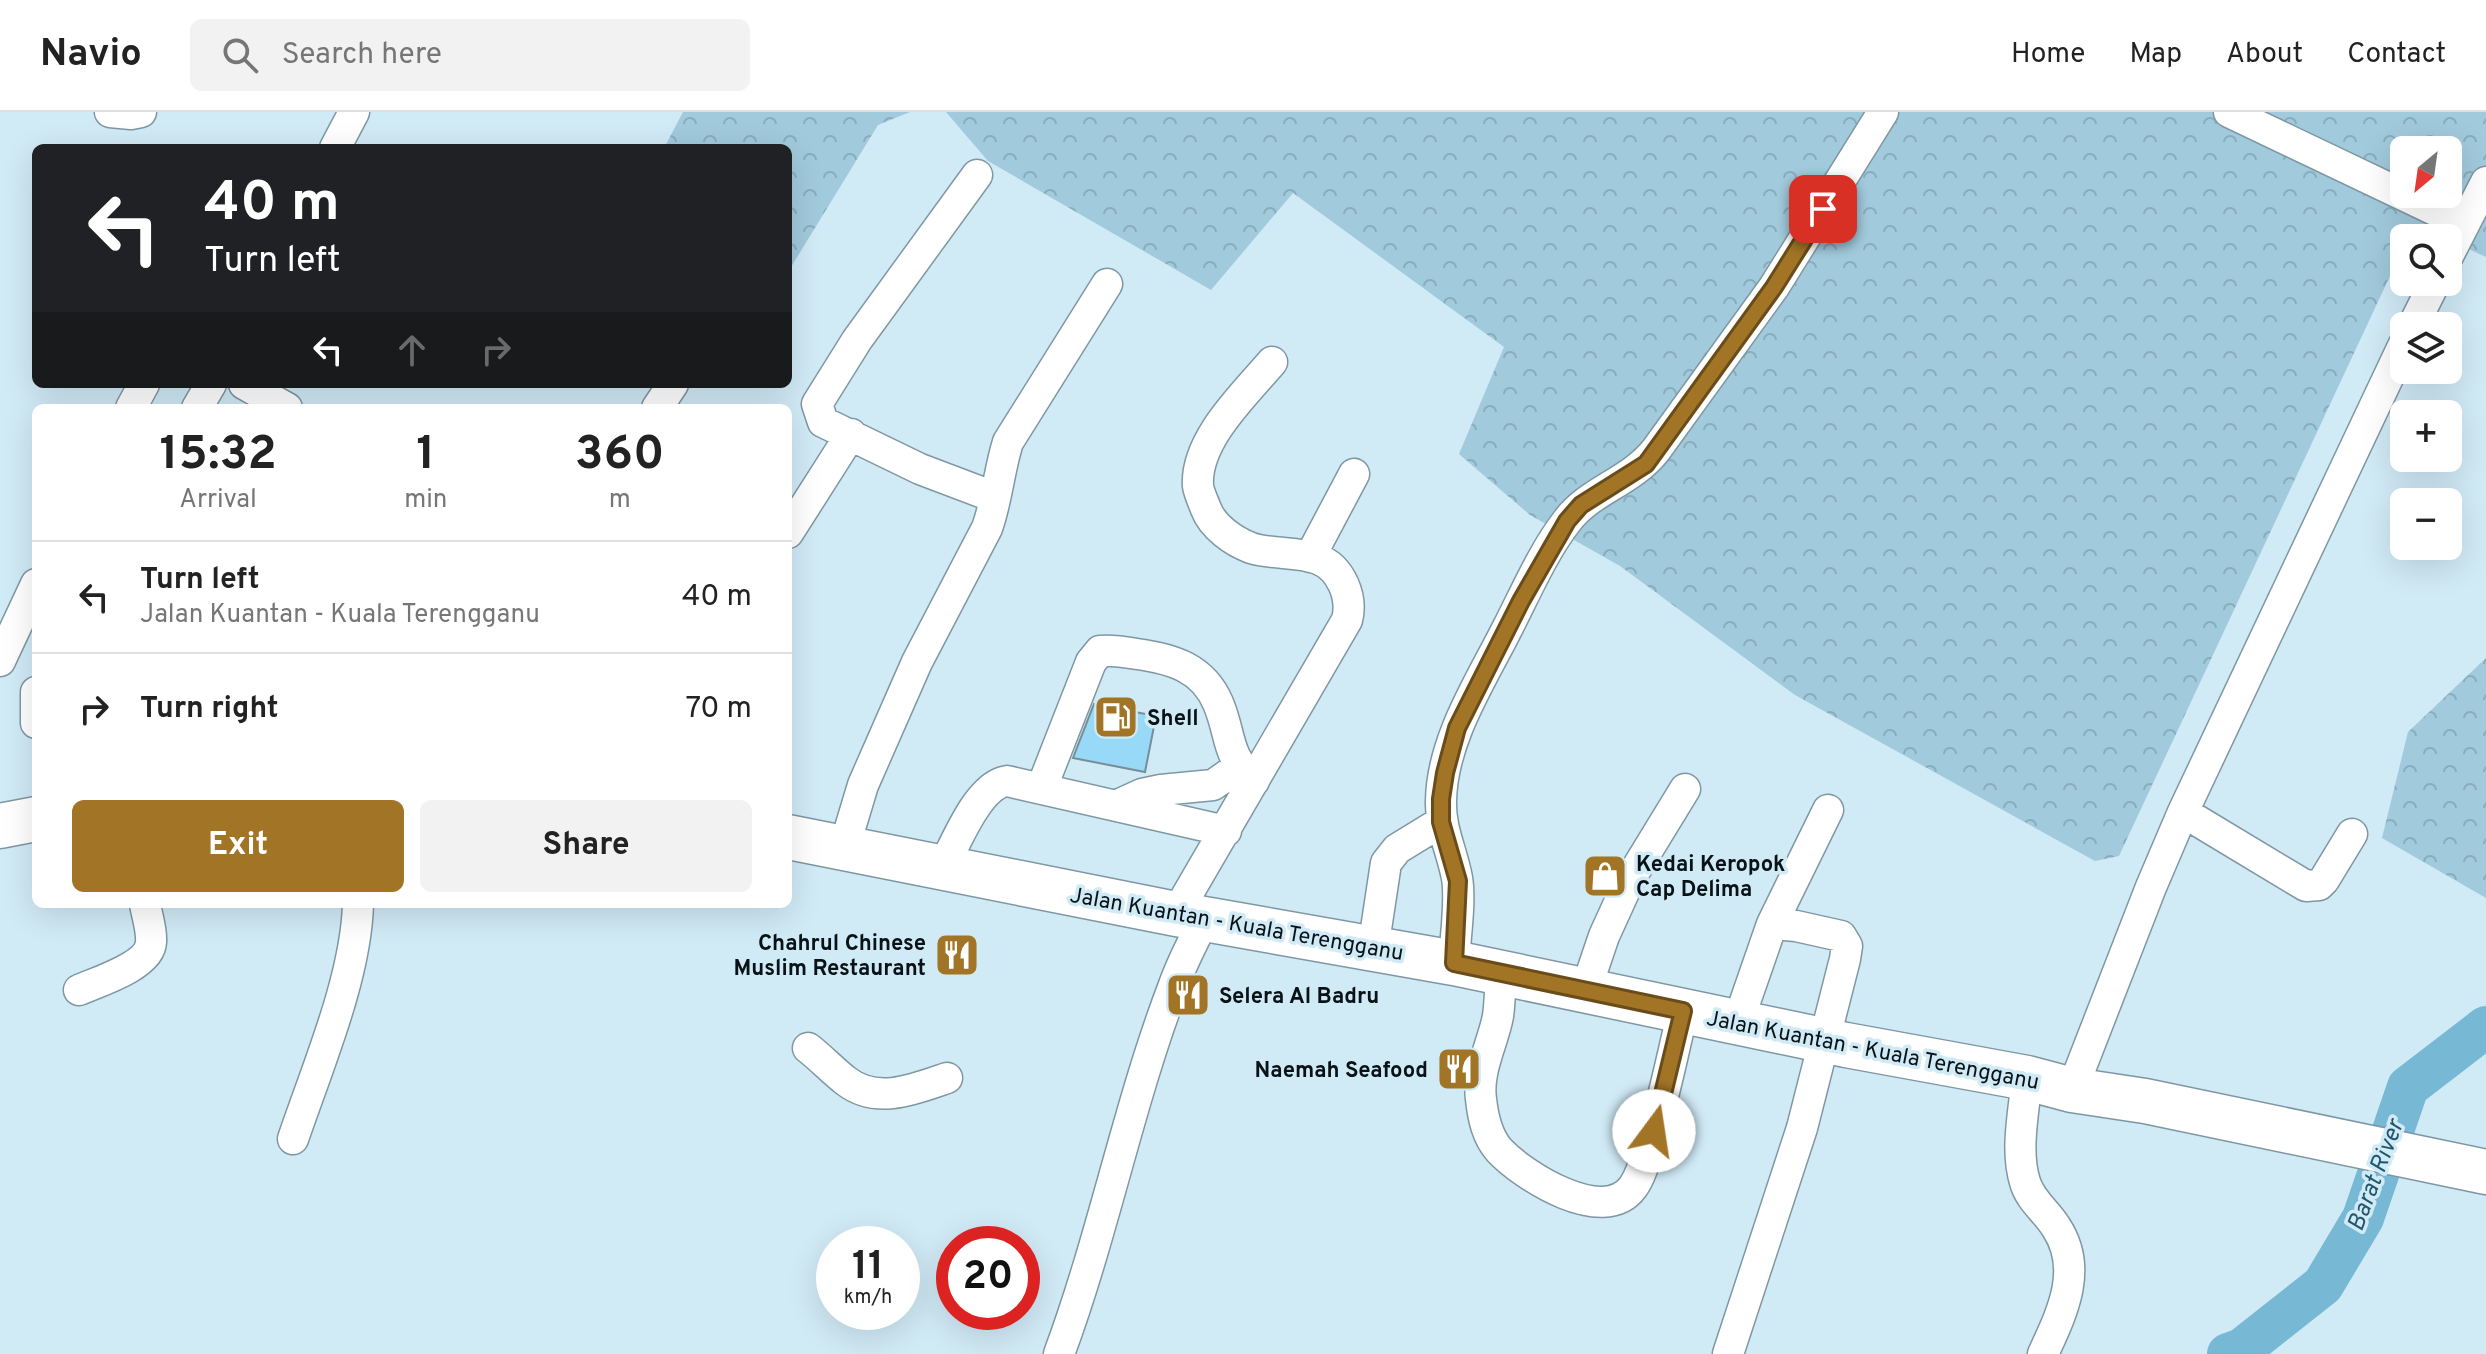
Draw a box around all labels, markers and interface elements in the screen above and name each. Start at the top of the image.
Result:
search box [190,19,750,91]
text: Navio [40,31,142,80]
icon: search [218,33,262,77]
text: Search here [282,37,442,74]
text: Home [2011,37,2085,73]
text: Map [2129,37,2182,73]
text: About [2226,37,2303,73]
text: Contact [2347,37,2446,73]
north arrow [2390,136,2462,208]
map controls [2390,136,2462,560]
text: 40 m [204,170,340,240]
pin [1789,175,1857,243]
icon: left [72,176,176,280]
icon: arrive [1801,187,1845,231]
button: search [2390,224,2462,296]
text: Turn left [204,239,341,285]
button: layers [2390,312,2462,384]
icon: left [306,328,350,372]
icon: ahead [390,328,434,372]
icon: right [474,328,518,372]
button: + [2390,400,2462,472]
text: 15:32 [159,426,277,486]
text: 1 [416,426,435,486]
text: 360 [575,426,665,486]
text: Arrival [179,484,257,517]
text: min [404,484,447,517]
text: m [609,484,631,517]
button: − [2390,488,2462,560]
text: Turn left [140,562,260,599]
icon: left [72,575,116,619]
text: 40 m [682,579,752,616]
text: Jalan Kuantan - Kuala Terengganu [140,599,540,632]
icon: right [72,687,116,731]
text: Turn right [140,691,278,728]
text: 70 m [686,691,752,728]
fuel station icon: Shell [1092,693,1140,741]
place label: Shell [1147,706,1199,733]
button: Exit [72,800,404,892]
button: Share [420,800,752,892]
shop icon: Kedai Keropok Cap Delima [1581,852,1629,900]
place label: Kedai Keropok Cap Delima [1636,852,1785,904]
street label: Jalan Kuantan - Kuala Terengganu [1068,883,1406,968]
place label: Chahrul Chinese Muslim Restaurant [733,931,926,983]
restaurant icon: Chahrul Chinese Muslim Restaurant [933,931,981,979]
restaurant icon: Selera Al Badru [1164,971,1212,1019]
place label: Selera Al Badru [1219,984,1379,1011]
street label: Jalan Kuantan - Kuala Terengganu [1704,1006,2041,1097]
restaurant icon: Naemah Seafood [1435,1045,1483,1093]
place label: Naemah Seafood [1255,1058,1428,1085]
position arrow [1612,1089,1696,1173]
water label: Barat River [2342,1114,2412,1236]
speed limit sign: 20 [936,1226,1040,1330]
text: 11 [852,1243,884,1293]
text: km/h [844,1285,892,1311]

